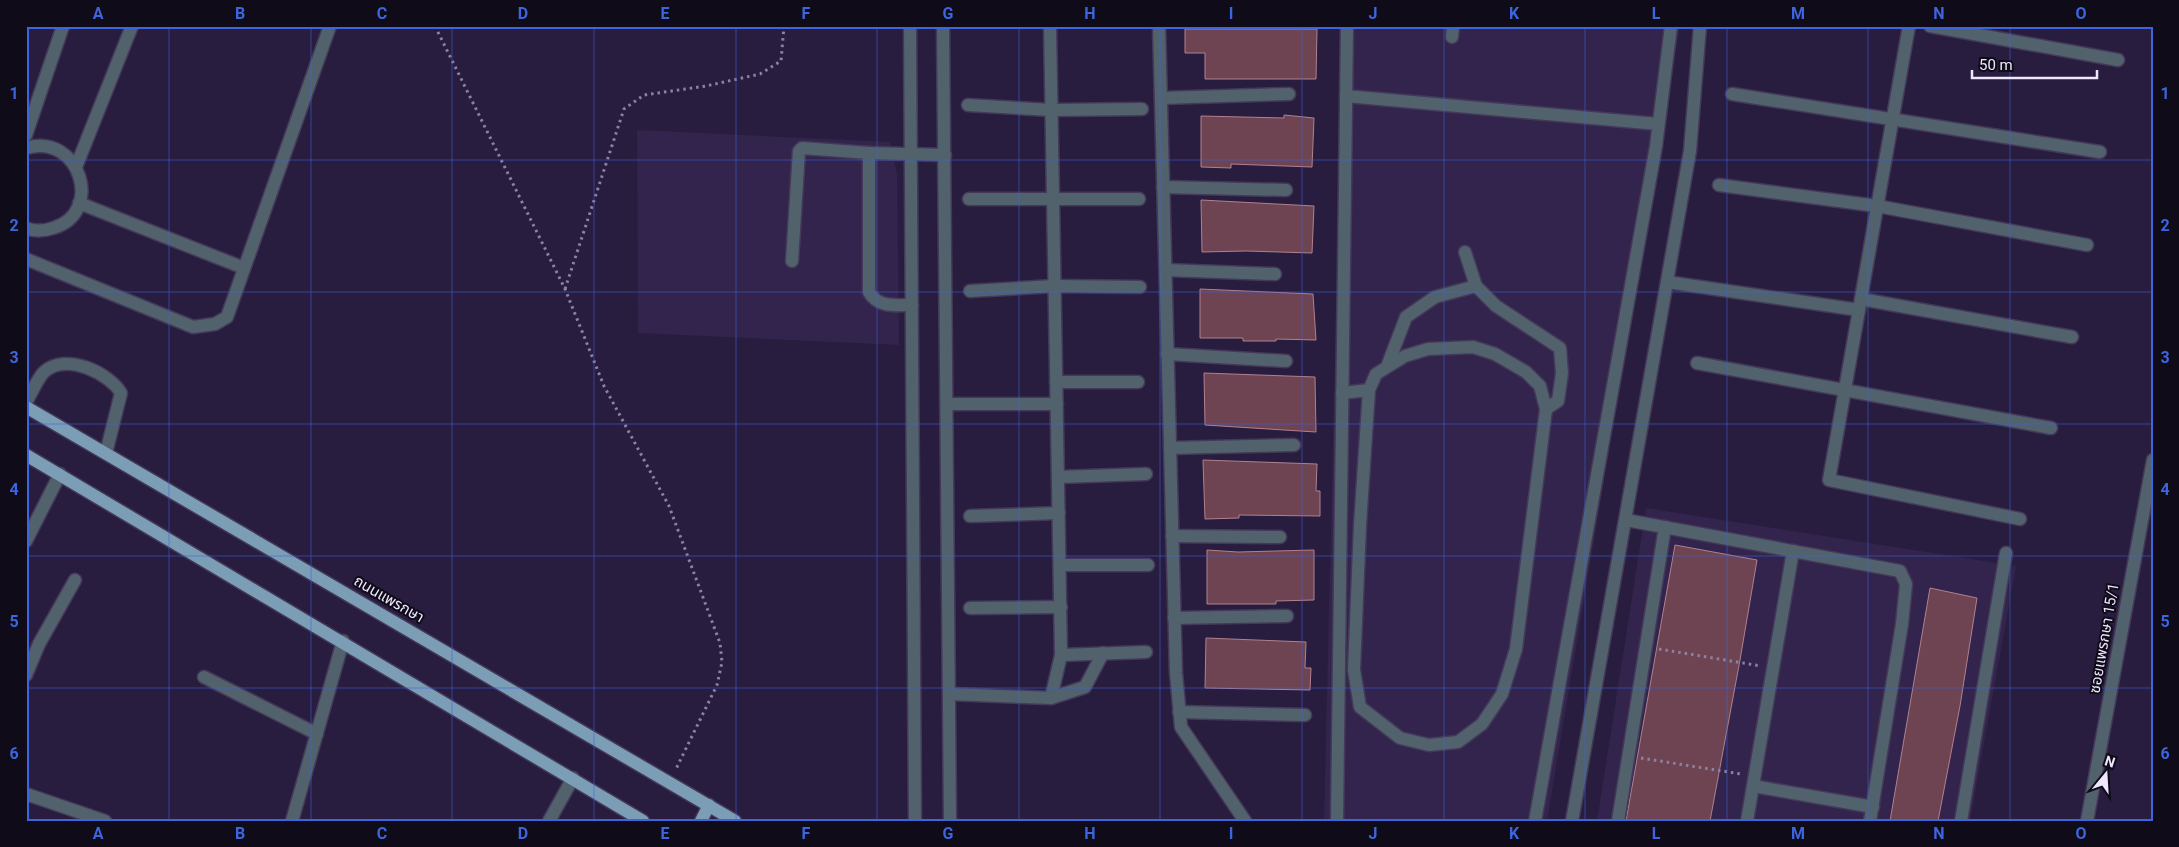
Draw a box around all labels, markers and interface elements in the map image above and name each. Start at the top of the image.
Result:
text: A [93,4,104,23]
text: B [235,4,245,23]
text: C [377,4,387,23]
text: D [518,4,528,23]
text: E [661,4,670,23]
text: F [802,4,811,23]
text: G [943,4,954,23]
text: H [1084,4,1096,23]
text: I [1229,4,1233,23]
text: J [1369,4,1377,23]
text: K [1509,4,1520,23]
text: L [1652,4,1661,23]
text: M [1791,4,1805,23]
text: N [1933,4,1945,23]
text: O [2075,4,2087,23]
scale bar [1972,48,2096,80]
text: 50 m [1979,56,2013,74]
text: 1 [9,84,19,103]
text: 1 [2160,84,2170,103]
text: 2 [9,216,19,235]
text: 2 [2160,216,2170,235]
text: 3 [9,348,19,367]
text: 3 [2160,348,2170,367]
text: 4 [9,480,19,499]
text: 4 [2160,480,2170,499]
street label: ถนนแพรกษา [351,572,427,626]
street label: ซอยแพรกษา 15/1 [2085,581,2123,695]
text: 5 [9,612,19,631]
text: 5 [2160,612,2170,631]
text: 6 [9,744,19,763]
text: 6 [2160,744,2170,763]
north arrow [2082,750,2132,800]
text: N [2103,752,2117,771]
text: A [93,824,104,843]
text: B [235,824,245,843]
text: C [377,824,387,843]
text: D [518,824,528,843]
text: E [661,824,670,843]
text: F [802,824,811,843]
text: G [943,824,954,843]
text: H [1084,824,1096,843]
text: I [1229,824,1233,843]
text: J [1369,824,1377,843]
text: K [1509,824,1520,843]
text: L [1652,824,1661,843]
text: M [1791,824,1805,843]
text: N [1933,824,1945,843]
text: O [2075,824,2087,843]

